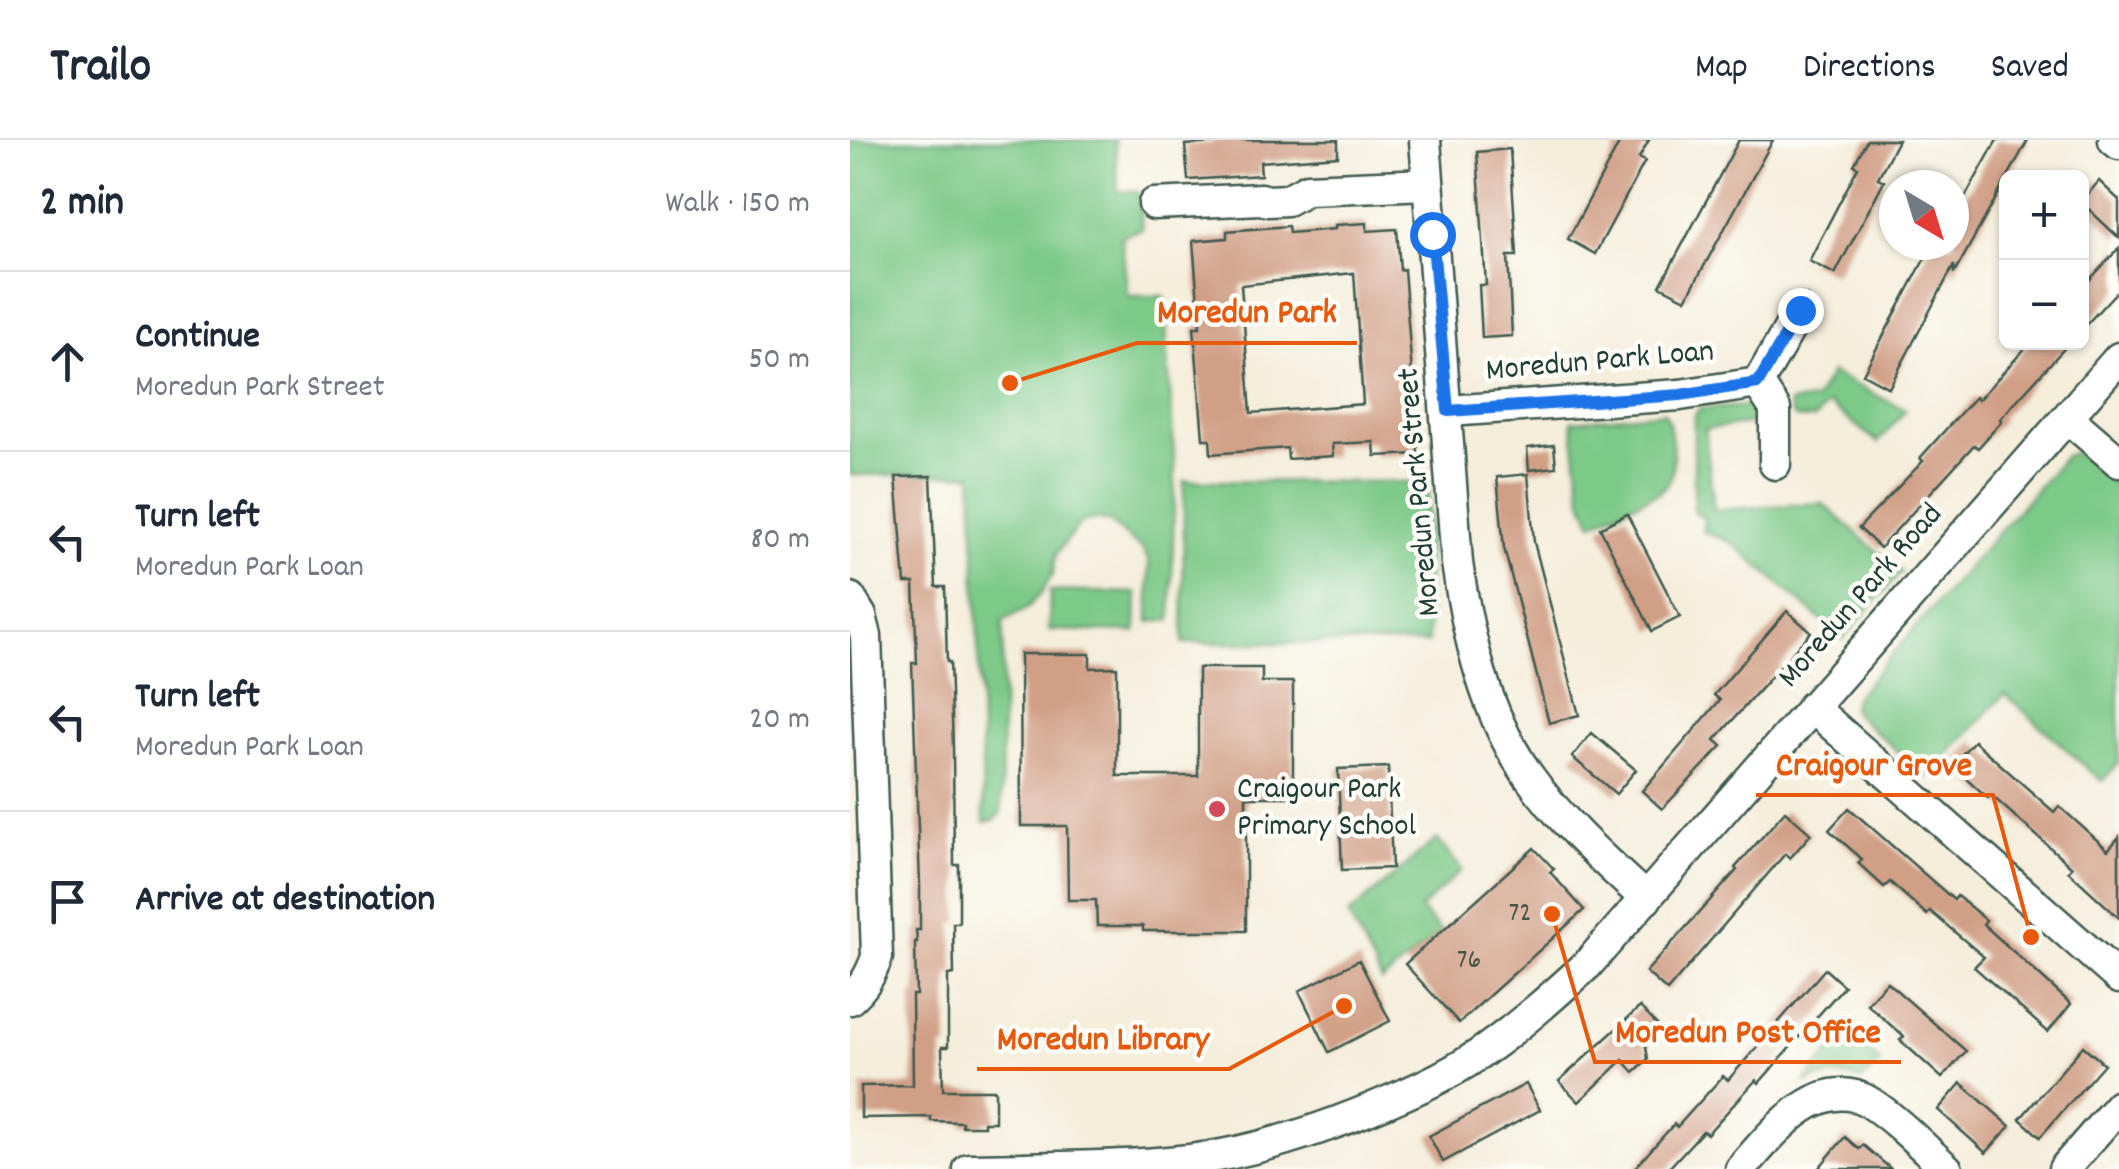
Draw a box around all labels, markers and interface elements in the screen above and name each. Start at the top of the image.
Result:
text: Trailo [50,35,151,104]
text: Map [1695,44,1748,94]
text: Directions [1803,44,1936,94]
text: Saved [1991,44,2069,94]
north arrow [1879,170,1969,260]
map controls [1999,170,2089,350]
button: + [1999,170,2089,260]
text: 2 min [40,175,124,235]
text: Walk · 150 m [665,182,810,228]
route start [1410,212,1456,258]
button: − [1999,260,2089,350]
callout: Moredun Park [1137,278,1357,343]
route end [1778,288,1824,334]
text: Moredun Park [1157,290,1337,340]
text: Continue [135,311,260,366]
street label: Moredun Park Loan [1484,330,1716,396]
icon: ahead [40,334,95,389]
text: 50 m [748,338,810,384]
text: Moredun Park Street [135,366,384,412]
street label: Moredun Park Street [1387,366,1455,618]
text: Turn left [135,491,260,546]
street label: Moredun Park Road [1769,495,1955,699]
icon: left [40,514,95,569]
text: 80 m [750,518,810,564]
text: Moredun Park Loan [135,546,364,592]
text: Turn left [135,671,260,726]
icon: left [40,694,95,749]
text: 20 m [749,698,810,744]
text: Moredun Park Loan [135,726,364,772]
callout: Craigour Grove [1756,730,1993,795]
text: Craigour Grove [1776,743,1972,793]
place label: Craigour Park Primary School [1237,768,1417,851]
marker: Craigour Park Primary School [1206,798,1228,820]
icon: arrive [40,874,95,929]
text: Arrive at destination [135,874,435,929]
house number: 72 [1509,895,1531,935]
house number: 76 [1457,942,1481,982]
callout: Moredun Post Office [1595,997,1901,1062]
callout: Moredun Library [977,1004,1229,1069]
text: Moredun Post Office [1615,1010,1881,1060]
text: Moredun Library [997,1017,1211,1067]

